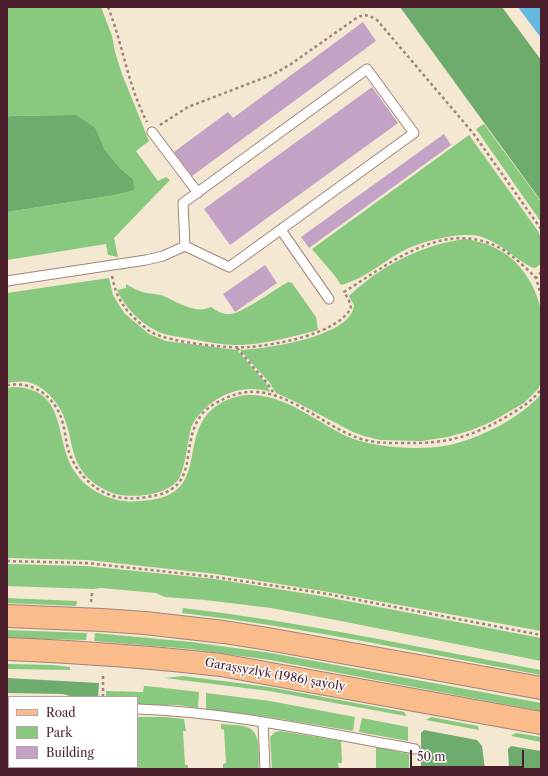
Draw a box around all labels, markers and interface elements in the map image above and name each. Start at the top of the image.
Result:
street label: Garaşsyzlyk (1986) şaýoly [204,656,346,694]
legend [8,696,138,768]
text: Road [46,705,76,720]
text: Park [46,725,72,740]
scale bar [412,742,526,768]
text: Building [46,745,94,760]
text: 50 m [417,749,446,764]

